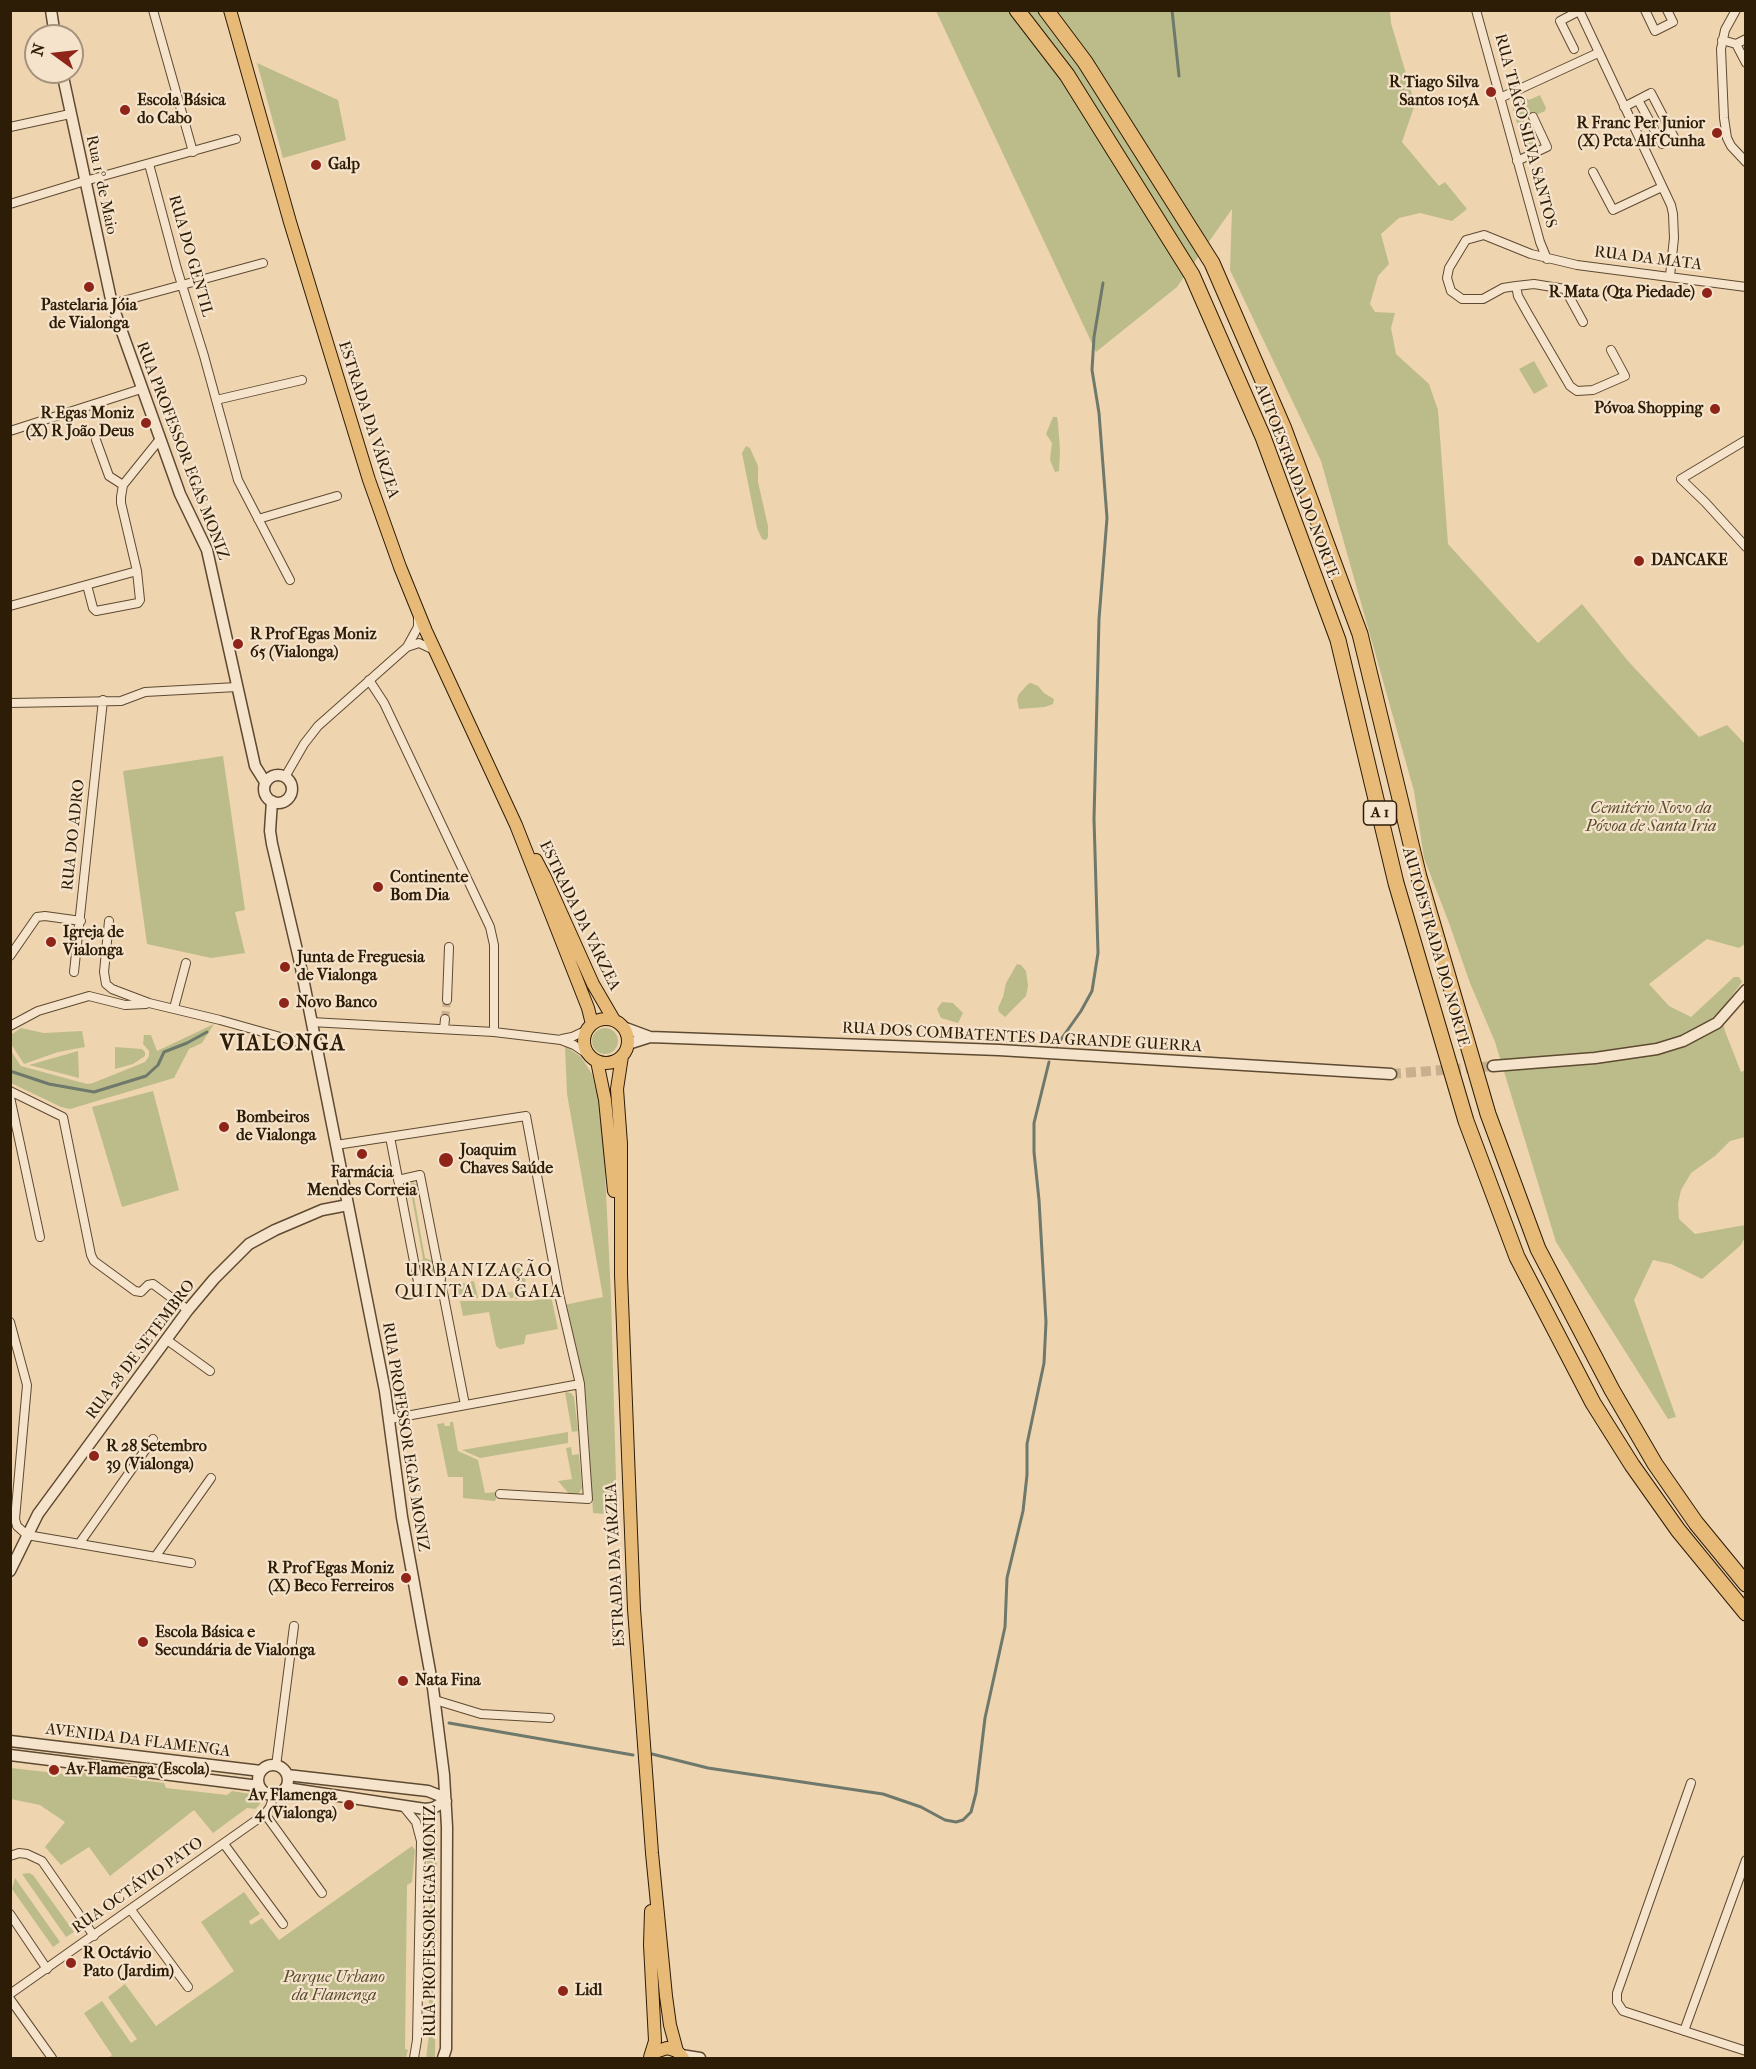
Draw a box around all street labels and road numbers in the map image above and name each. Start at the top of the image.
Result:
street label: RUA TIAGO SILVA SANTOS [1490,32,1560,230]
street label: Rua 1º de Maio [81,134,121,236]
street label: RUA DO GENTIL [163,193,217,319]
street label: RUA DA MATA [1593,243,1703,275]
street label: RUA PROFESSOR EGAS MONIZ [131,339,233,563]
street label: ESTRADA DA VÁRZEA [333,339,403,501]
street label: AUTOESTRADA DO NORTE [1250,381,1342,581]
street label: RUA DO ADRO [59,778,89,892]
road number: A 1 [1364,801,1396,825]
street label: ESTRADA DA VÁRZEA [534,838,624,994]
street label: AUTOESTRADA DO NORTE [1397,845,1473,1049]
street label: RUA DOS COMBATENTES DA GRANDE GUERRA [842,1019,1202,1057]
street label: RUA 28 DE SETEMBRO [82,1277,200,1423]
street label: RUA PROFESSOR EGAS MONIZ [377,1321,433,1553]
street label: ESTRADA DA VÁRZEA [602,1482,630,1648]
street label: AVENIDA DA FLAMENGA [44,1720,232,1762]
street label: RUA PROFESSOR EGAS MONIZ [421,1805,441,2037]
street label: RUA OCTÁVIO PATO [69,1834,207,1938]

